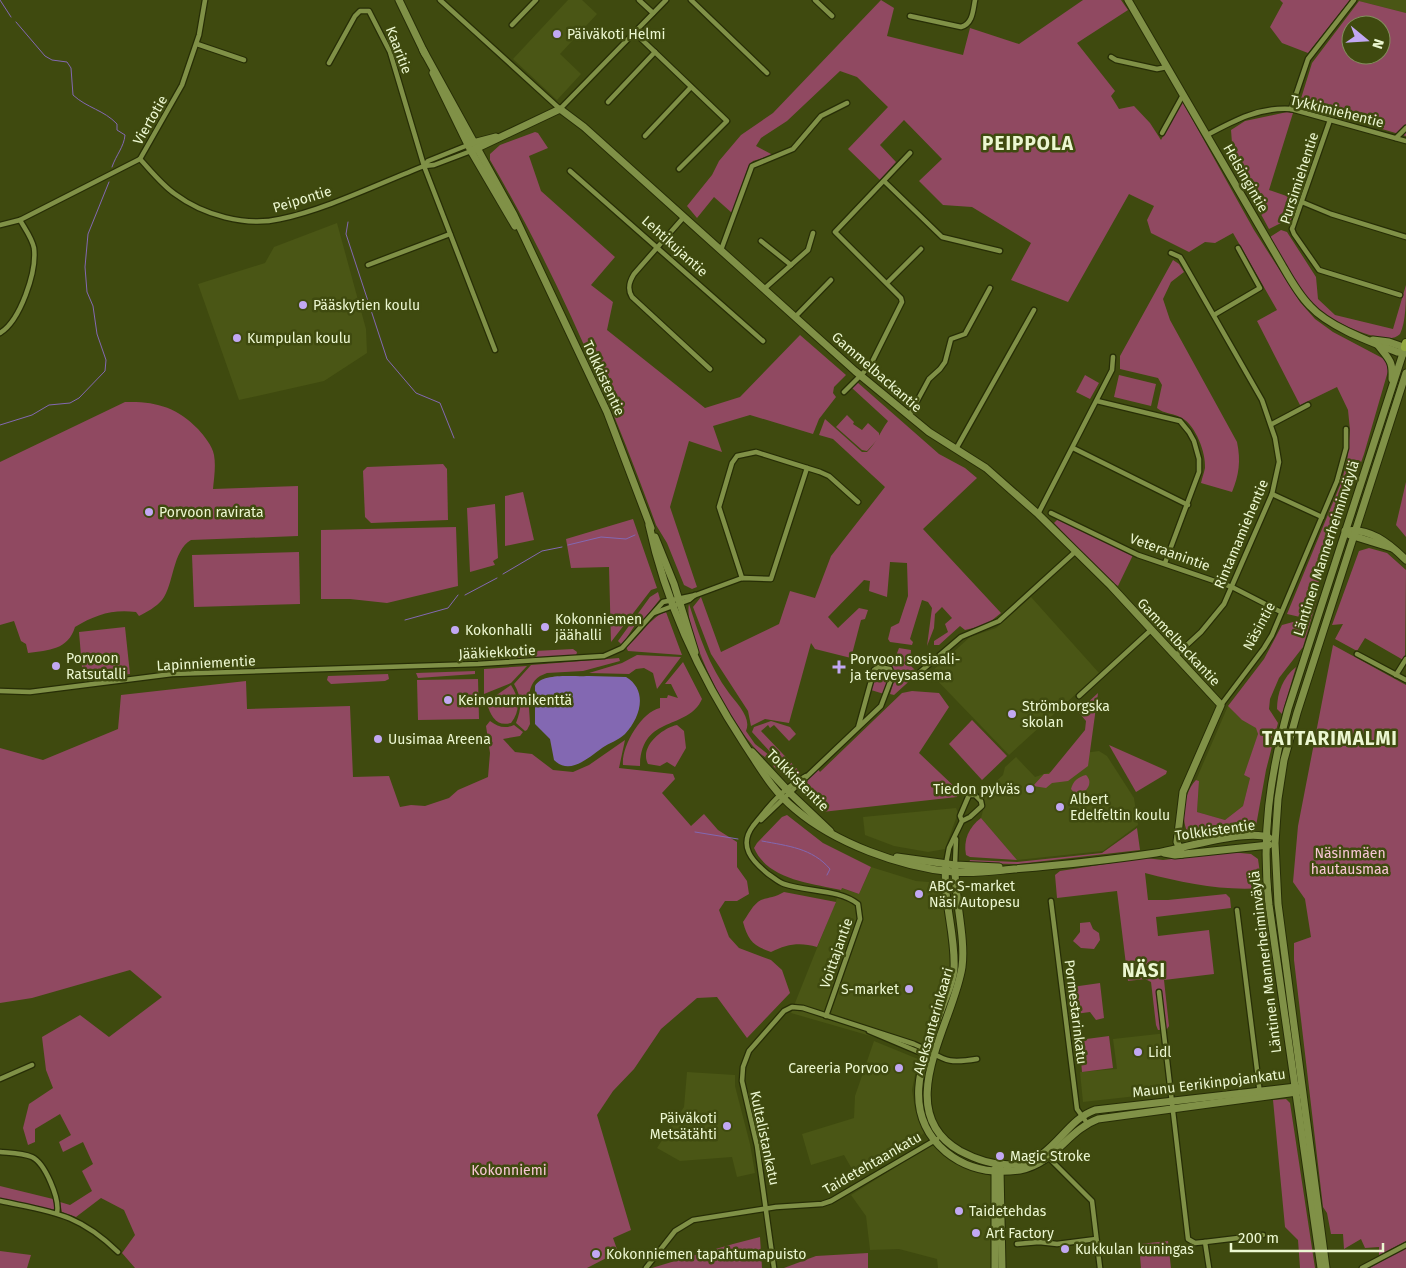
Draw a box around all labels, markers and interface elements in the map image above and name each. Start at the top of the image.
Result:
north arrow [1341,15,1391,65]
street label: Kaaritie [382,24,415,76]
place label: Päiväkoti Helmi [567,26,665,43]
marker: Päiväkoti Helmi [551,28,563,40]
text: N [1368,37,1387,51]
street label: Viertotie [129,92,171,148]
street label: Tykkimiehentie [1288,92,1386,131]
street label: Pursimiehentie [1277,130,1322,226]
district label: PEIPPOLA [982,132,1074,155]
street label: Helsingintie [1219,141,1272,215]
street label: Peipontie [271,182,334,216]
street label: Lehtikujantie [638,212,711,280]
place label: Pääskytien koulu [313,297,420,314]
marker: Pääskytien koulu [297,299,309,311]
street label: Gammelbackantie [828,329,925,416]
place label: Kumpulan koulu [247,330,351,347]
marker: Kumpulan koulu [231,332,243,344]
street label: Tolkkistentie [579,338,628,418]
street label: Läntinen Mannerheiminväylä [1290,458,1363,638]
street label: Rintamamiehentie [1211,477,1272,591]
place label: Porvoon ravirata [159,504,264,521]
marker: Porvoon ravirata [143,506,155,518]
street label: Veteraanintie [1127,530,1212,575]
street label: Gammelbackantie [1134,595,1224,690]
street label: Näsintie [1240,599,1279,653]
place label: Kokonniemen jäähalli [554,611,642,644]
marker: Kokonniemen jäähalli [539,621,551,633]
place label: Kokonhalli [465,622,532,639]
marker: Kokonhalli [449,624,461,636]
street label: Jääkiekkotie [458,642,536,663]
place label: Porvoon Ratsutalli [66,650,126,683]
place label: Porvoon sosiaali- ja terveysasema [849,651,960,684]
street label: Lapinniementie [156,652,256,675]
marker: Porvoon Ratsutalli [50,660,62,672]
marker: Porvoon sosiaali- ja terveysasema [832,660,846,674]
place label: Keinonurmikenttä [458,692,572,709]
marker: Keinonurmikenttä [442,694,454,706]
place label: Strömborgska skolan [1022,698,1110,731]
marker: Strömborgska skolan [1006,708,1018,720]
district label: TATTARIMALMI [1262,727,1398,750]
place label: Uusimaa Areena [388,731,491,748]
marker: Uusimaa Areena [372,733,384,745]
street label: Tolkkistentie [763,746,832,815]
place label: Tiedon pylväs [933,781,1020,798]
marker: Tiedon pylväs [1024,783,1036,795]
place label: Albert Edelfeltin koulu [1070,791,1170,824]
marker: Albert Edelfeltin koulu [1054,801,1066,813]
street label: Tolkkistentie [1174,816,1256,845]
park label: Näsinmäen hautausmaa [1311,845,1389,878]
street label: Läntinen Mannerheiminväylä [1246,870,1285,1054]
place label: ABC S-market Näsi Autopesu [929,878,1020,911]
marker: ABC S-market Näsi Autopesu [913,888,925,900]
street label: Voittajantie [816,916,856,991]
district label: NÄSI [1122,958,1166,982]
street label: Pormestarinkatu [1061,959,1090,1065]
street label: Aleksanterinkaari [910,966,957,1077]
place label: S-market [841,981,900,998]
marker: S-market [903,983,915,995]
place label: Lidl [1148,1044,1171,1061]
marker: Lidl [1132,1046,1144,1058]
place label: Careeria Porvoo [788,1060,889,1077]
marker: Careeria Porvoo [893,1062,905,1074]
street label: Maunu Eerikinpojankatu [1131,1066,1287,1101]
street label: Kultalistankatu [746,1089,783,1187]
place label: Päiväkoti Metsätähti [650,1110,717,1143]
marker: Päiväkoti Metsätähti [721,1120,733,1132]
street label: Taidetehtaankatu [820,1128,925,1199]
place label: Magic Stroke [1010,1148,1091,1165]
marker: Magic Stroke [994,1150,1006,1162]
park label: Kokonniemi [471,1162,547,1179]
place label: Taidetehdas [969,1203,1047,1220]
marker: Taidetehdas [953,1205,965,1217]
scale bar [1231,1220,1384,1252]
place label: Art Factory [986,1225,1054,1242]
marker: Art Factory [970,1227,982,1239]
text: 200 m [1238,1229,1279,1247]
place label: Kukkulan kuningas [1075,1241,1194,1258]
marker: Kukkulan kuningas [1059,1243,1071,1255]
place label: Kokonniemen tapahtumapuisto [606,1246,806,1263]
marker: Kokonniemen tapahtumapuisto [590,1248,602,1260]

